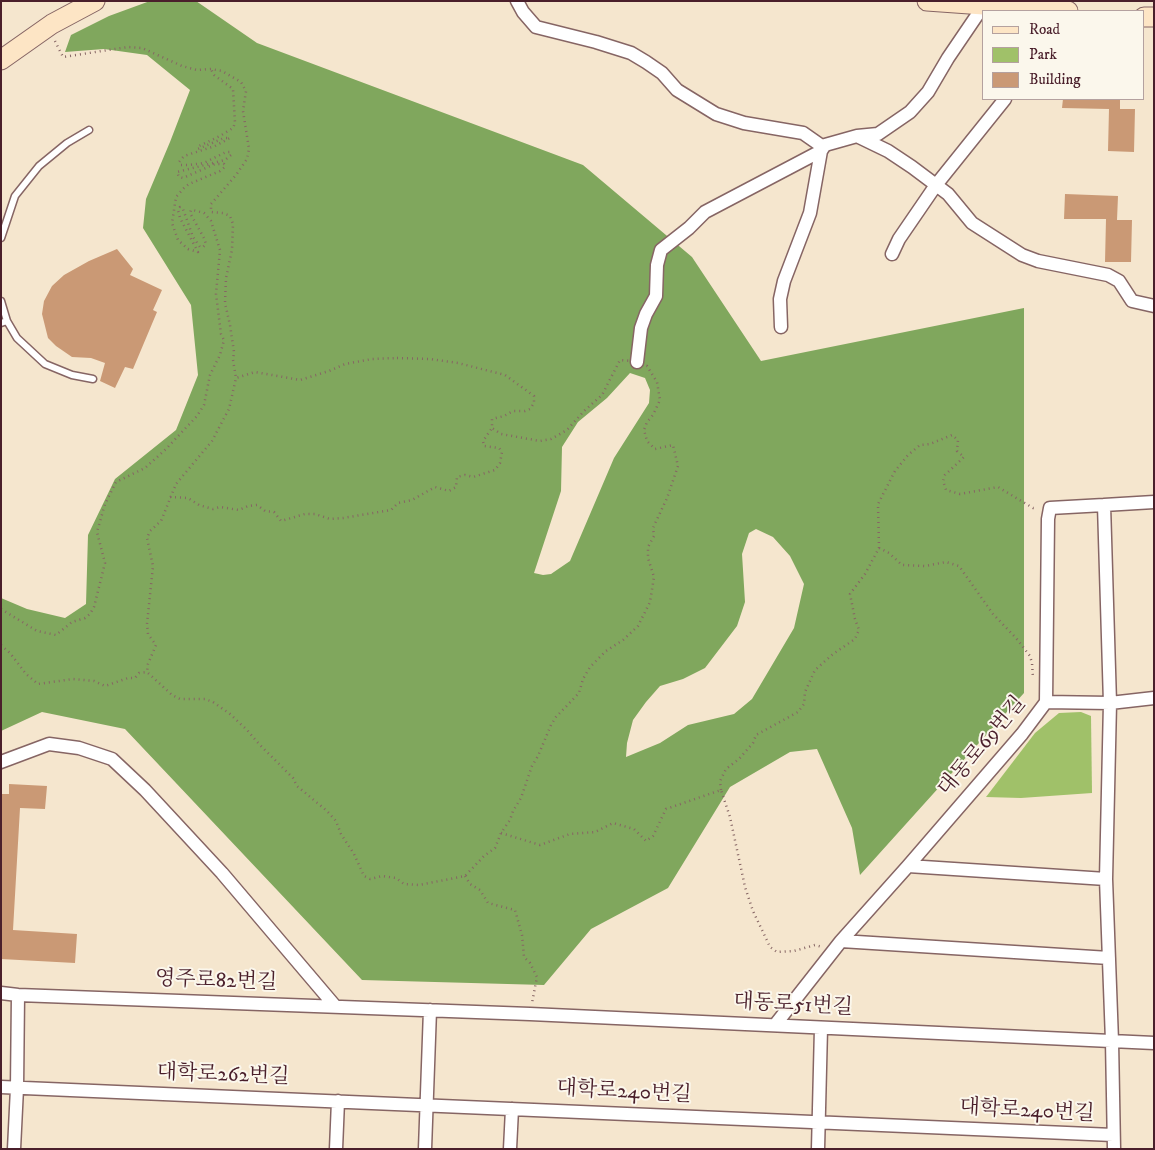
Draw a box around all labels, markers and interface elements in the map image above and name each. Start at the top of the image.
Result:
legend [982,10,1145,100]
text: Road [1029,20,1060,39]
text: Park [1029,45,1057,64]
text: Building [1029,70,1081,89]
street label: 대동로69번길 [934,692,1032,802]
street label: 영주로82번길 [154,967,278,997]
street label: 대동로51번길 [733,990,853,1022]
street label: 대학로262번길 [156,1061,290,1091]
street label: 대학로240번길 [556,1077,692,1109]
street label: 대학로240번길 [959,1096,1095,1128]

